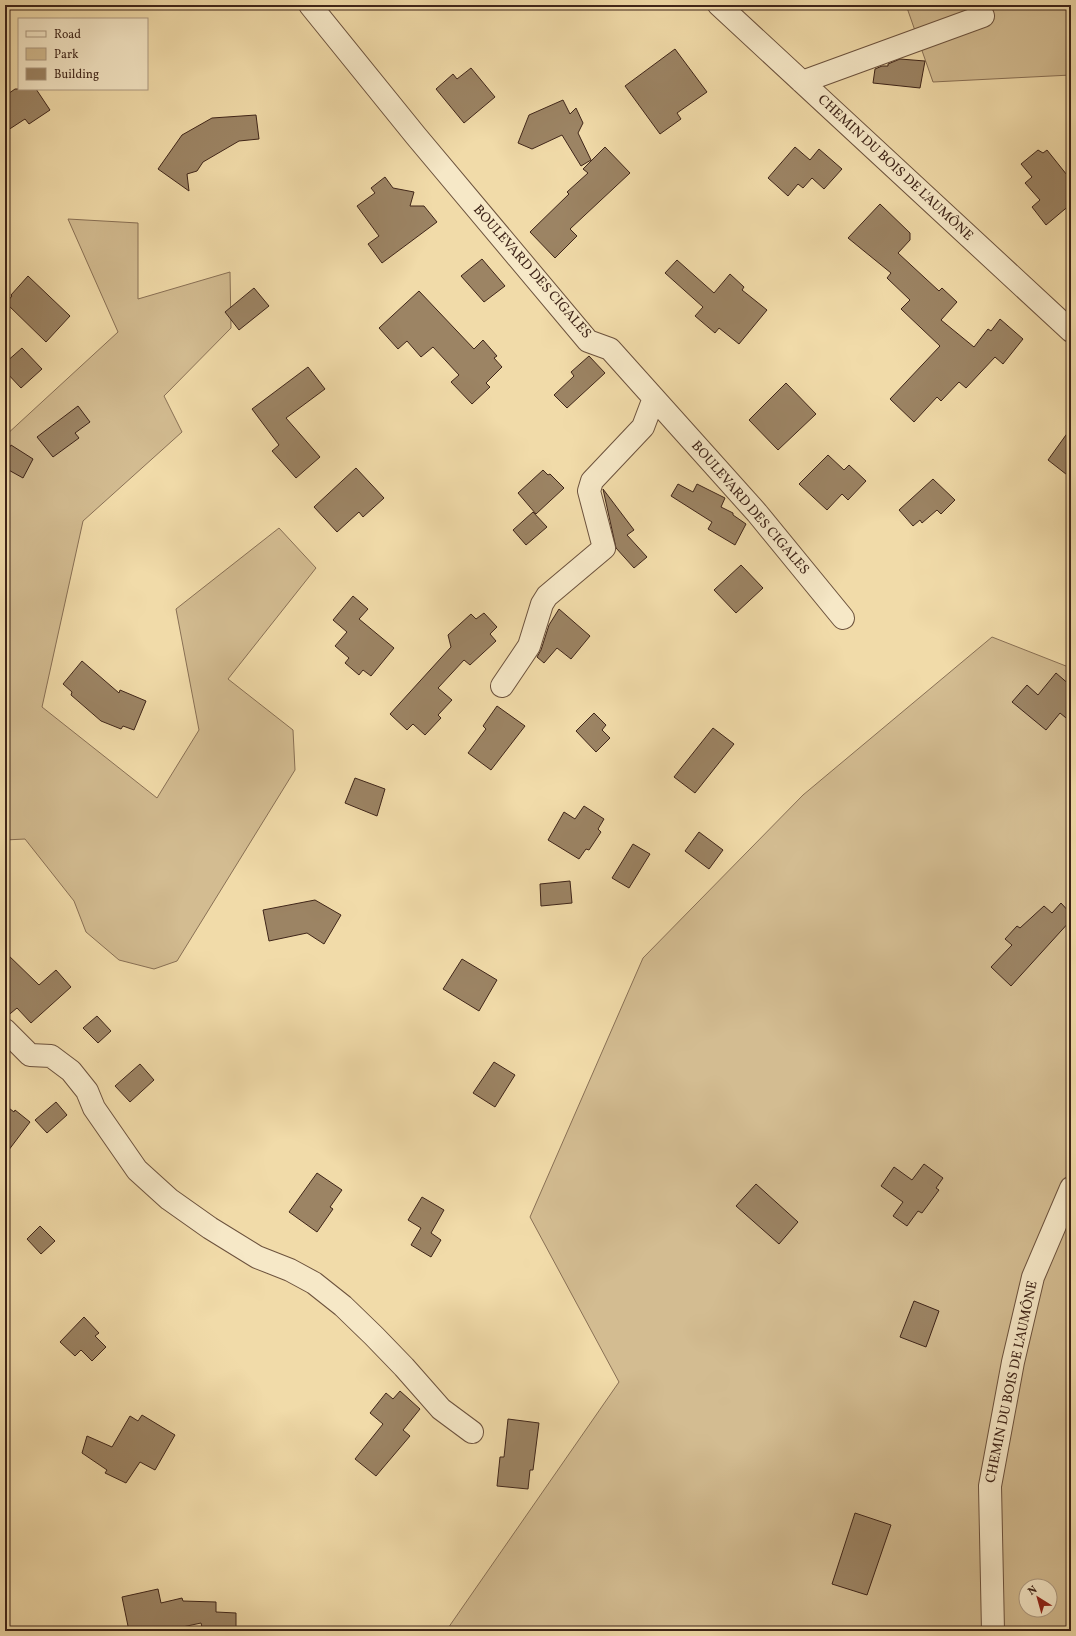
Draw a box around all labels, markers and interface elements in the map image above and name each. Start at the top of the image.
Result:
legend [18,18,148,90]
text: Road [54,27,81,43]
text: Park [54,47,79,63]
text: Building [54,67,99,83]
street label: CHEMIN DU BOIS DE L'AUMÔNE [813,91,977,245]
street label: BOULEVARD DES CIGALES [469,201,595,343]
street label: BOULEVARD DES CIGALES [687,437,813,579]
street label: CHEMIN DU BOIS DE L'AUMÔNE [981,1279,1043,1485]
north arrow [1018,1578,1058,1618]
text: N [1025,1583,1041,1600]

